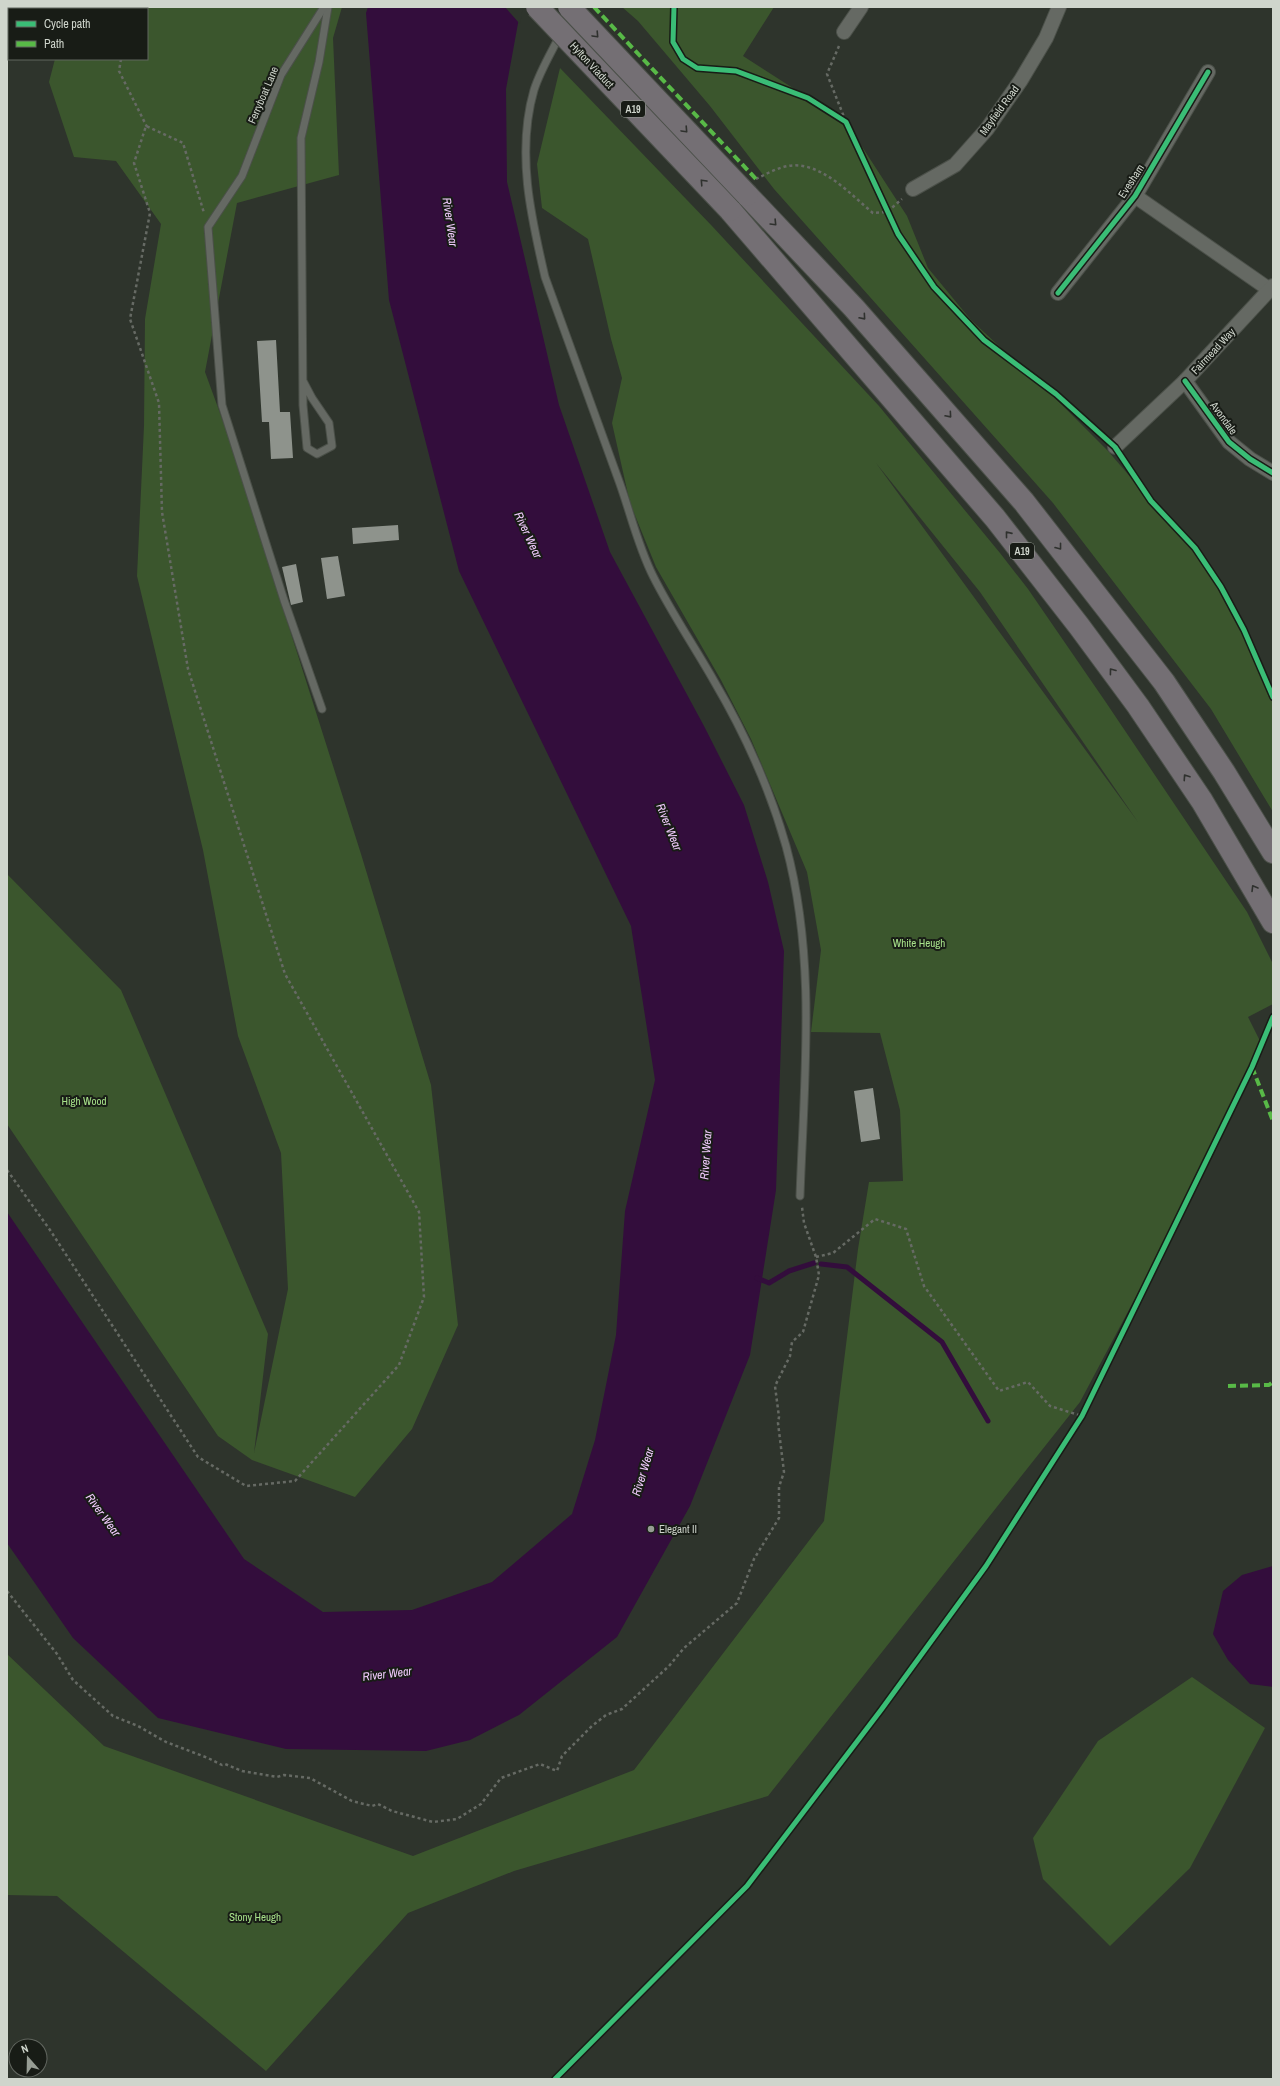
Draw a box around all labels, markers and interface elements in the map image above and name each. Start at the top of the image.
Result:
legend [8,8,148,60]
text: Cycle path [44,16,91,32]
one-way arrow [591,30,599,38]
text: Path [44,36,64,52]
street label: Hylton Viaduct [567,39,617,92]
street label: Ferryboat Lane [245,64,281,126]
street label: Mayfield Road [976,82,1022,138]
road number: A19 [621,101,645,117]
one-way arrow [681,125,688,133]
street label: Evesham [1115,161,1147,201]
one-way arrow [700,179,708,187]
water label: River Wear [439,196,461,248]
one-way arrow [769,218,776,226]
one-way arrow [858,313,865,320]
street label: Fairmead Way [1188,325,1238,377]
street label: Avondale [1207,398,1241,437]
one-way arrow [944,410,951,418]
water label: River Wear [510,509,546,561]
one-way arrow [1005,531,1012,538]
one-way arrow [1055,542,1062,549]
road number: A19 [1010,543,1034,559]
one-way arrow [1110,668,1117,675]
one-way arrow [1184,775,1191,782]
water label: River Wear [652,801,686,854]
one-way arrow [1251,885,1258,892]
park label: White Heugh [893,936,945,950]
park label: High Wood [62,1094,106,1108]
water label: River Wear [696,1129,716,1180]
water label: River Wear [628,1445,658,1498]
water label: River Wear [82,1490,124,1540]
place label: Elegant II [659,1522,697,1536]
marker: Elegant II [646,1524,656,1534]
water label: River Wear [361,1663,413,1685]
park label: Stony Heugh [229,1910,281,1924]
north arrow [8,2038,48,2078]
text: N [19,2041,30,2056]

